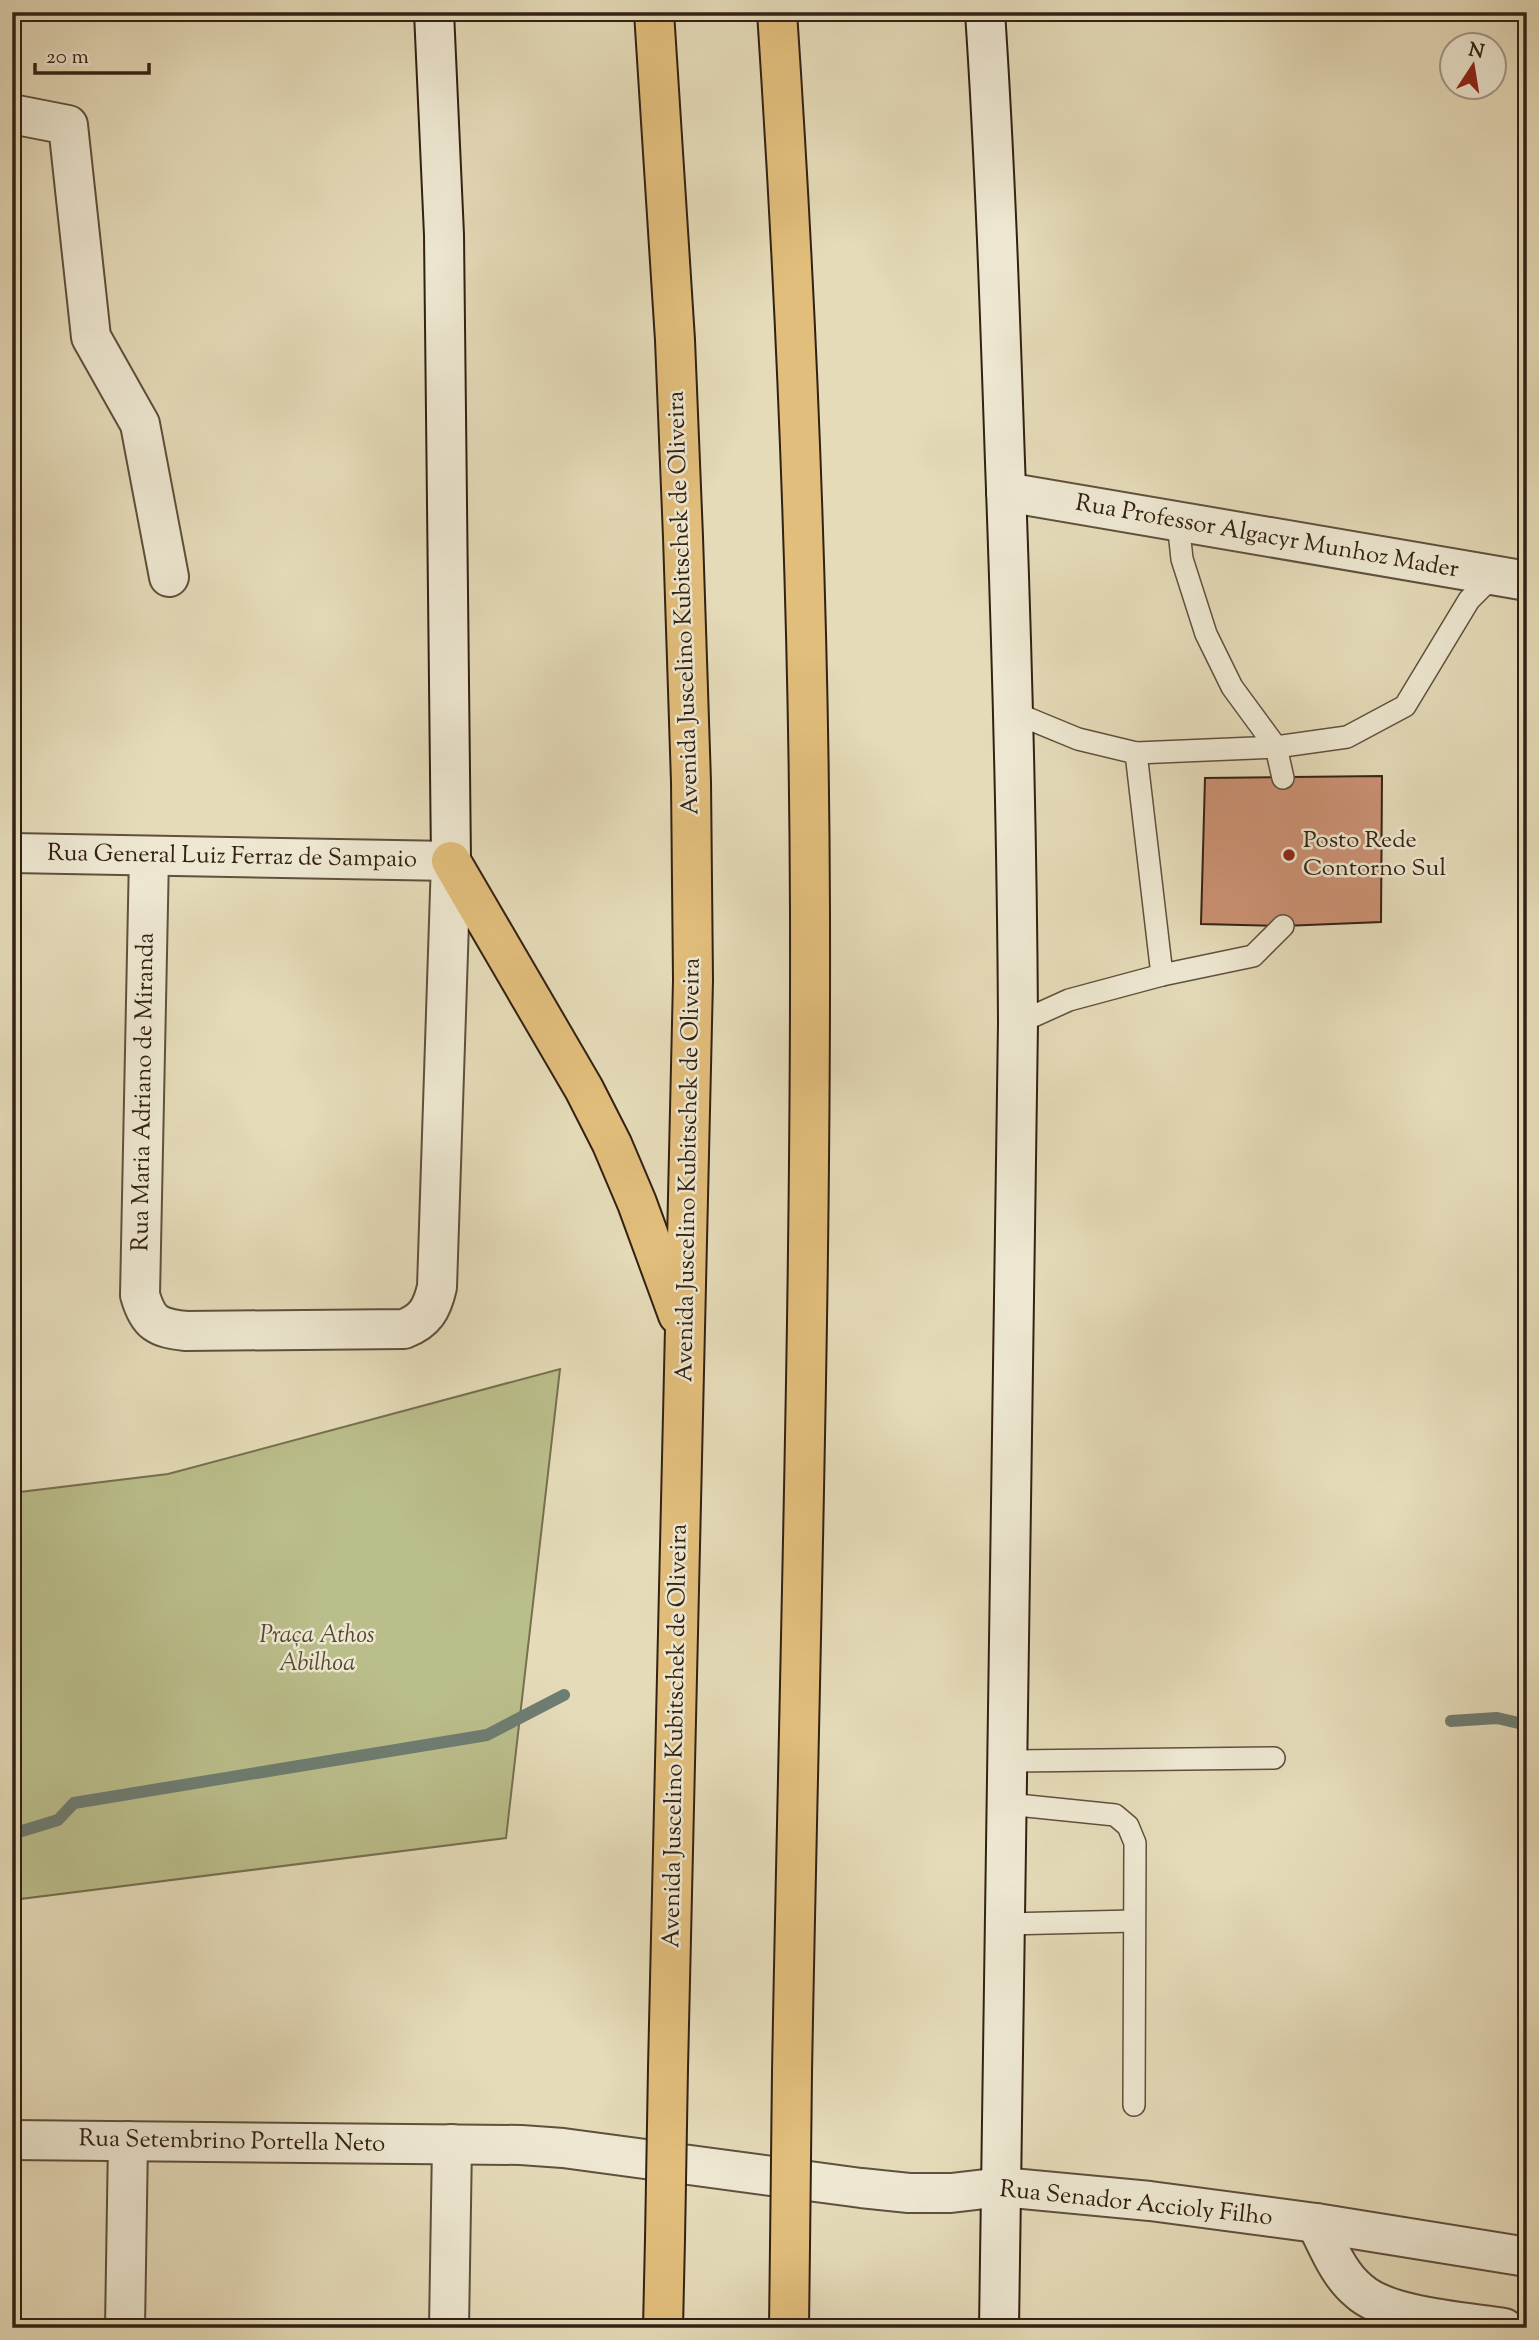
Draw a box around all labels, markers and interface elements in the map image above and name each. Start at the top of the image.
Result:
scale bar [35,32,149,76]
north arrow [1438,32,1508,102]
text: N [1466,37,1486,67]
text: 20 m [46,43,89,73]
street label: Avenida Juscelino Kubitschek de Oliveira [660,390,708,816]
street label: Rua Professor Algacyr Munhoz Mader [1073,487,1461,587]
place label: Posto Rede Contorno Sul [1303,824,1446,886]
street label: Rua General Luiz Ferraz de Sampaio [47,837,417,877]
marker: Posto Rede Contorno Sul [1281,847,1297,863]
street label: Rua Maria Adriano de Miranda [124,932,164,1252]
street label: Avenida Juscelino Kubitschek de Oliveira [668,958,710,1382]
street label: Avenida Juscelino Kubitschek de Oliveira [655,1524,697,1948]
park label: Praça Athos Abilhoa [259,1619,375,1681]
street label: Rua Setembrino Portella Neto [78,2122,386,2162]
street label: Rua Senador Accioly Filho [998,2173,1274,2235]

